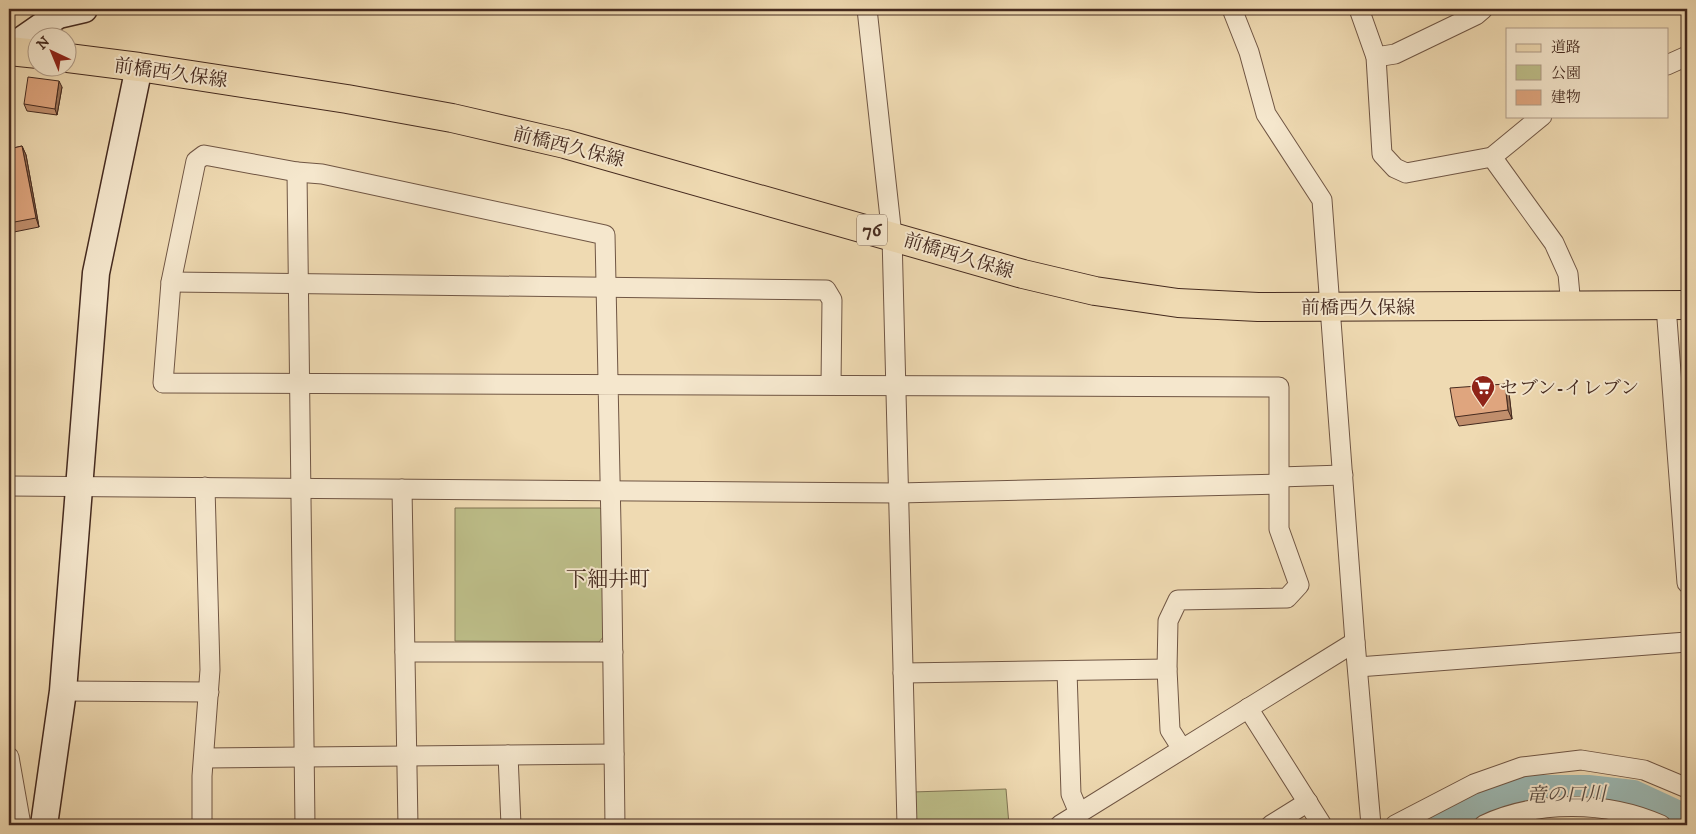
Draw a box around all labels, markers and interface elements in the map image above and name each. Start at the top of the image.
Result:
north arrow [28,28,78,78]
legend [1506,28,1668,118]
text: N [33,33,54,54]
text: 道路 [1551,38,1581,57]
street label: 前橋西久保線 [113,54,229,93]
text: 公園 [1551,64,1581,83]
text: 建物 [1551,88,1581,107]
street label: 前橋西久保線 [511,123,627,172]
road number: 76 [857,214,887,246]
street label: 前橋西久保線 [901,229,1016,284]
street label: 前橋西久保線 [1301,297,1415,320]
supermarket icon: セブン-イレブン [1470,374,1496,408]
place label: セブン-イレブン [1500,377,1639,400]
district label: 下細井町 [566,567,650,593]
water label: 竜の口川 [1526,782,1608,809]

